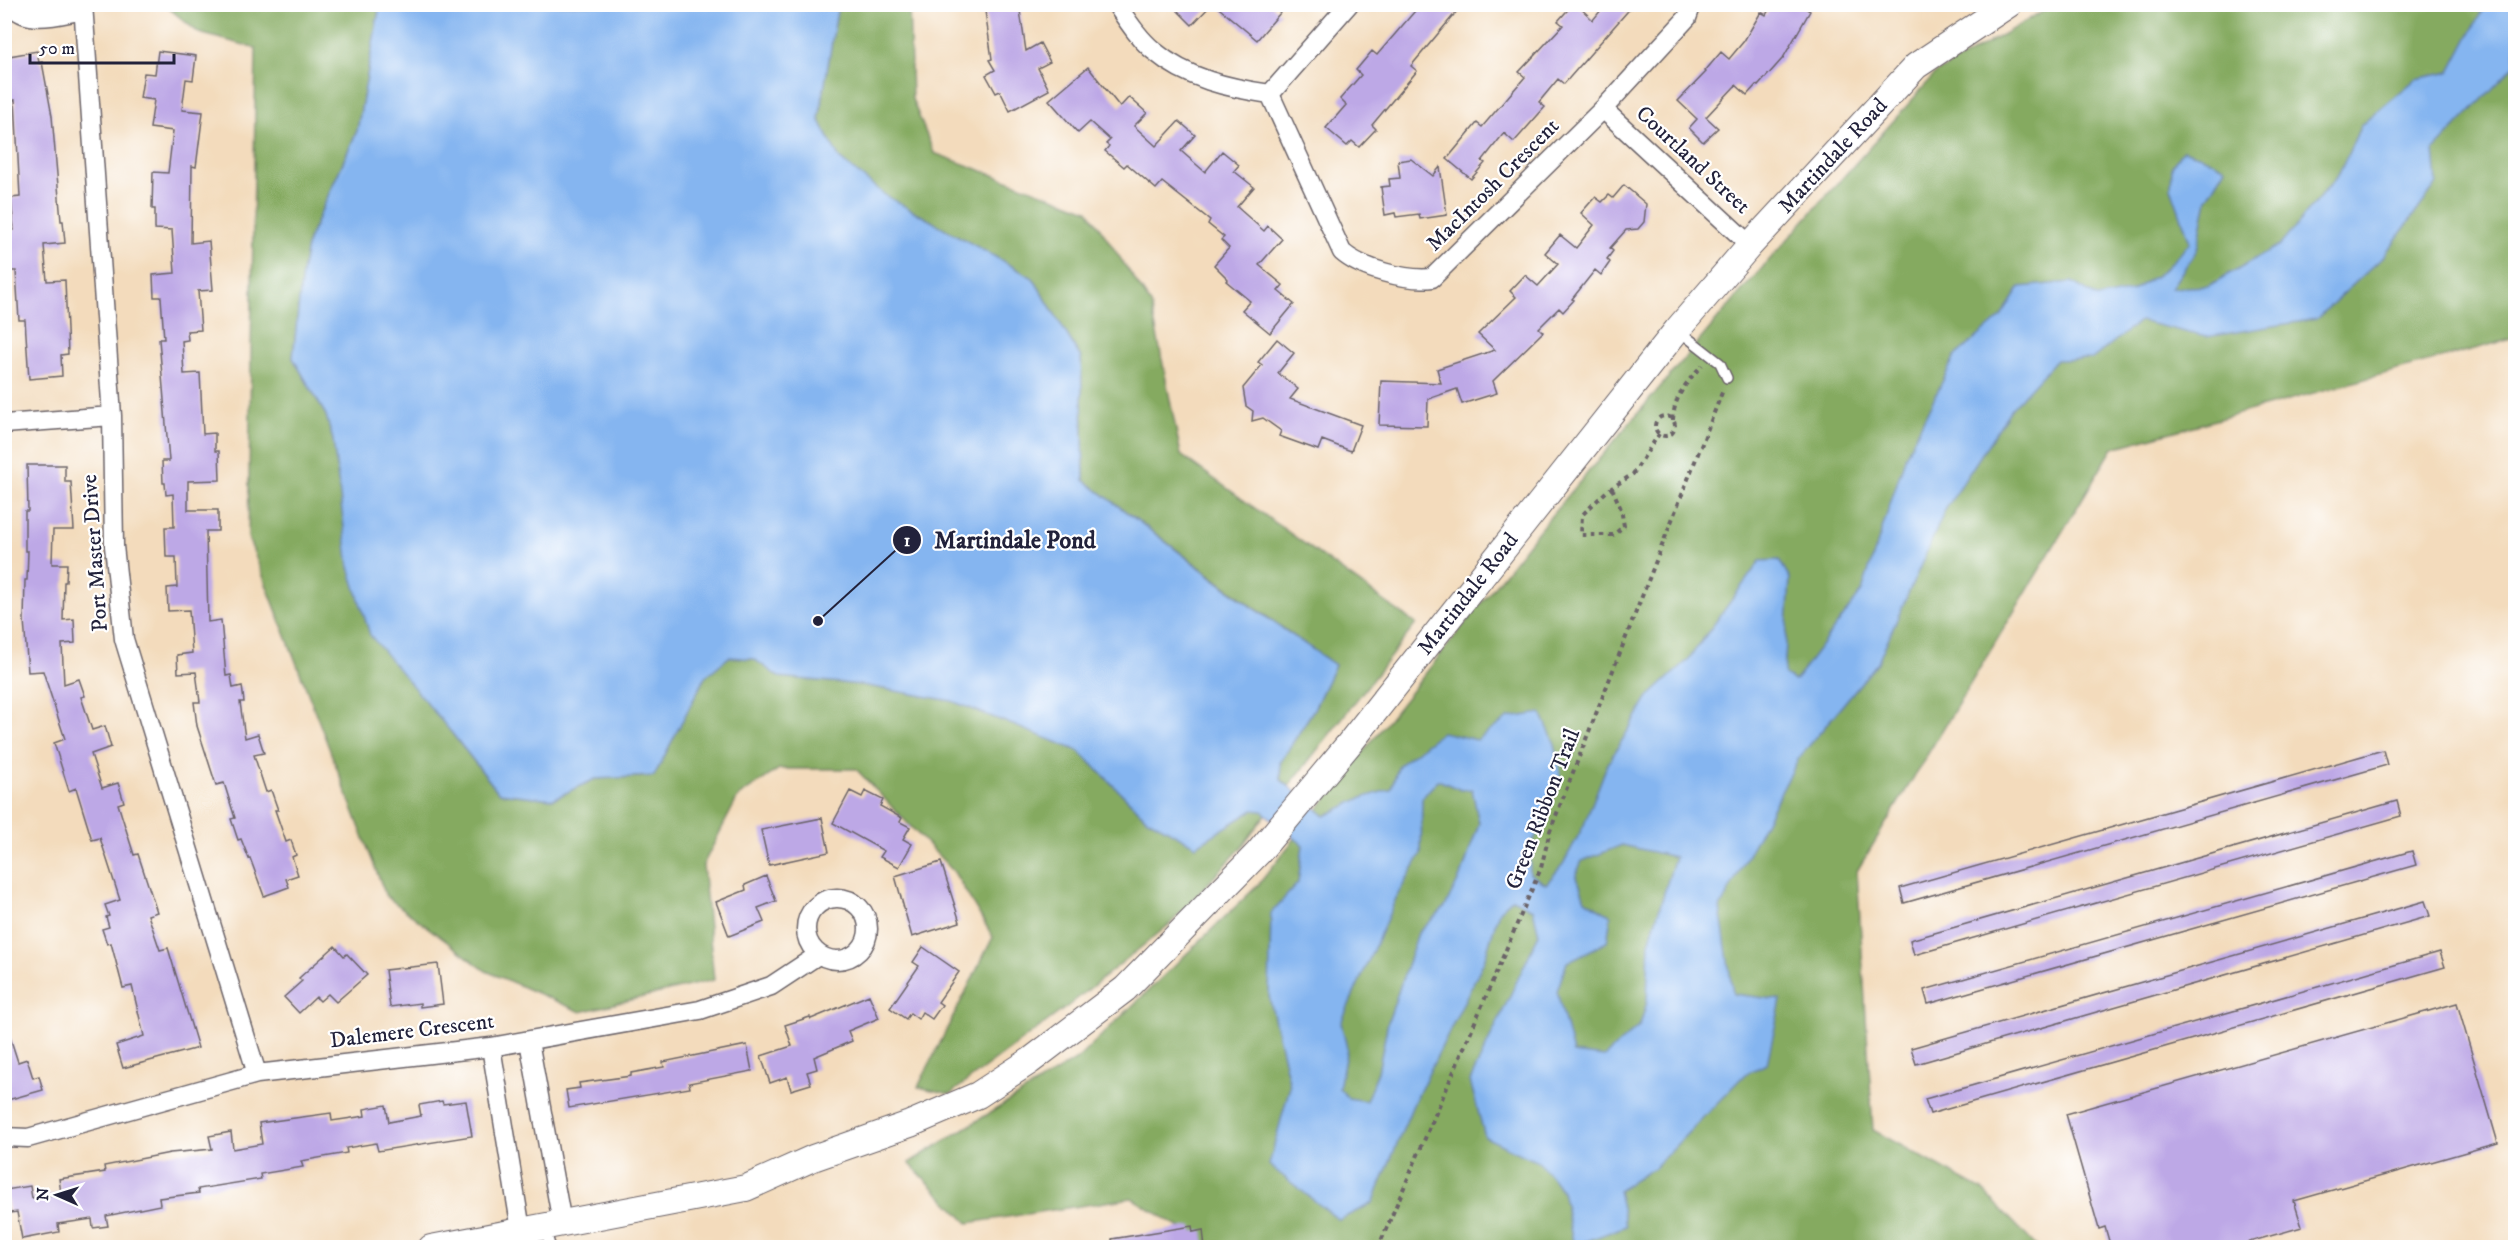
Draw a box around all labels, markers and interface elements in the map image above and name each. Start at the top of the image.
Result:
scale bar [30,27,174,65]
text: 50 m [39,38,75,60]
street label: Martindale Road [1773,93,1893,219]
street label: Courtland Street [1630,100,1756,220]
street label: MacIntosh Crescent [1421,113,1565,257]
street label: Port Master Drive [76,473,114,633]
callout: Martindale Pond [892,519,1108,561]
text: Martindale Pond [934,526,1097,556]
street label: Martindale Road [1412,527,1524,661]
text: 1 [904,530,911,552]
street label: Green Ribbon Trail [1500,724,1586,893]
street label: Dalemere Crescent [328,1008,496,1054]
north arrow [27,1165,87,1225]
text: N [33,1187,53,1201]

